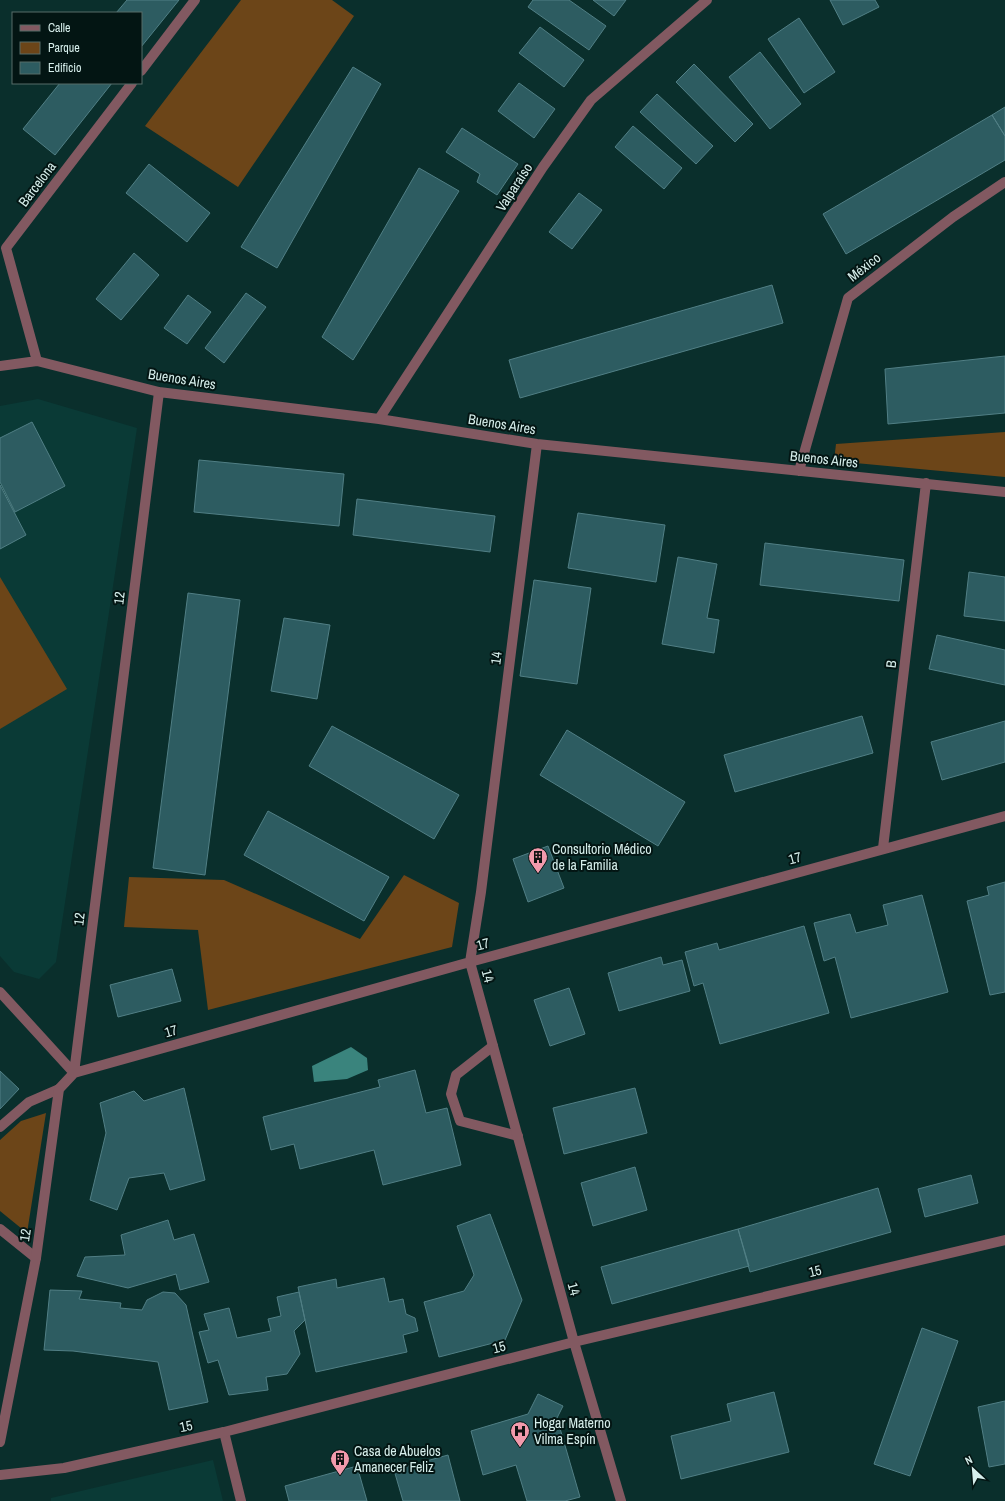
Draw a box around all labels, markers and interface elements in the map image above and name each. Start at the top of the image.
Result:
legend [12,12,142,84]
text: Calle [48,20,70,36]
text: Parque [48,40,80,56]
text: Edificio [48,60,81,76]
street label: Barcelona [14,157,60,210]
street label: Valparaíso [492,159,536,215]
street label: México [844,249,884,285]
street label: Buenos Aires [147,365,217,393]
street label: Buenos Aires [467,410,537,438]
street label: Buenos Aires [789,446,859,472]
street label: 12 [109,591,129,605]
street label: 14 [486,650,506,665]
street label: B [882,659,900,669]
place label: Consultorio Médico de la Familia [552,840,652,874]
building icon: Consultorio Médico de la Familia [527,846,549,874]
street label: 17 [786,848,804,868]
street label: 12 [69,912,89,926]
street label: 17 [474,934,492,954]
street label: 14 [478,967,499,985]
street label: 17 [162,1021,180,1041]
street label: 12 [15,1227,35,1243]
street label: 15 [807,1261,823,1281]
street label: 14 [564,1280,585,1298]
street label: 15 [491,1337,507,1357]
place label: Hogar Materno Vilma Espín [534,1414,611,1448]
street label: 15 [178,1416,194,1436]
hospital icon: Hogar Materno Vilma Espín [509,1420,531,1448]
place label: Casa de Abuelos Amanecer Feliz [353,1442,441,1476]
building icon: Casa de Abuelos Amanecer Feliz [329,1448,351,1476]
north arrow [953,1449,993,1489]
text: N [963,1452,975,1468]

